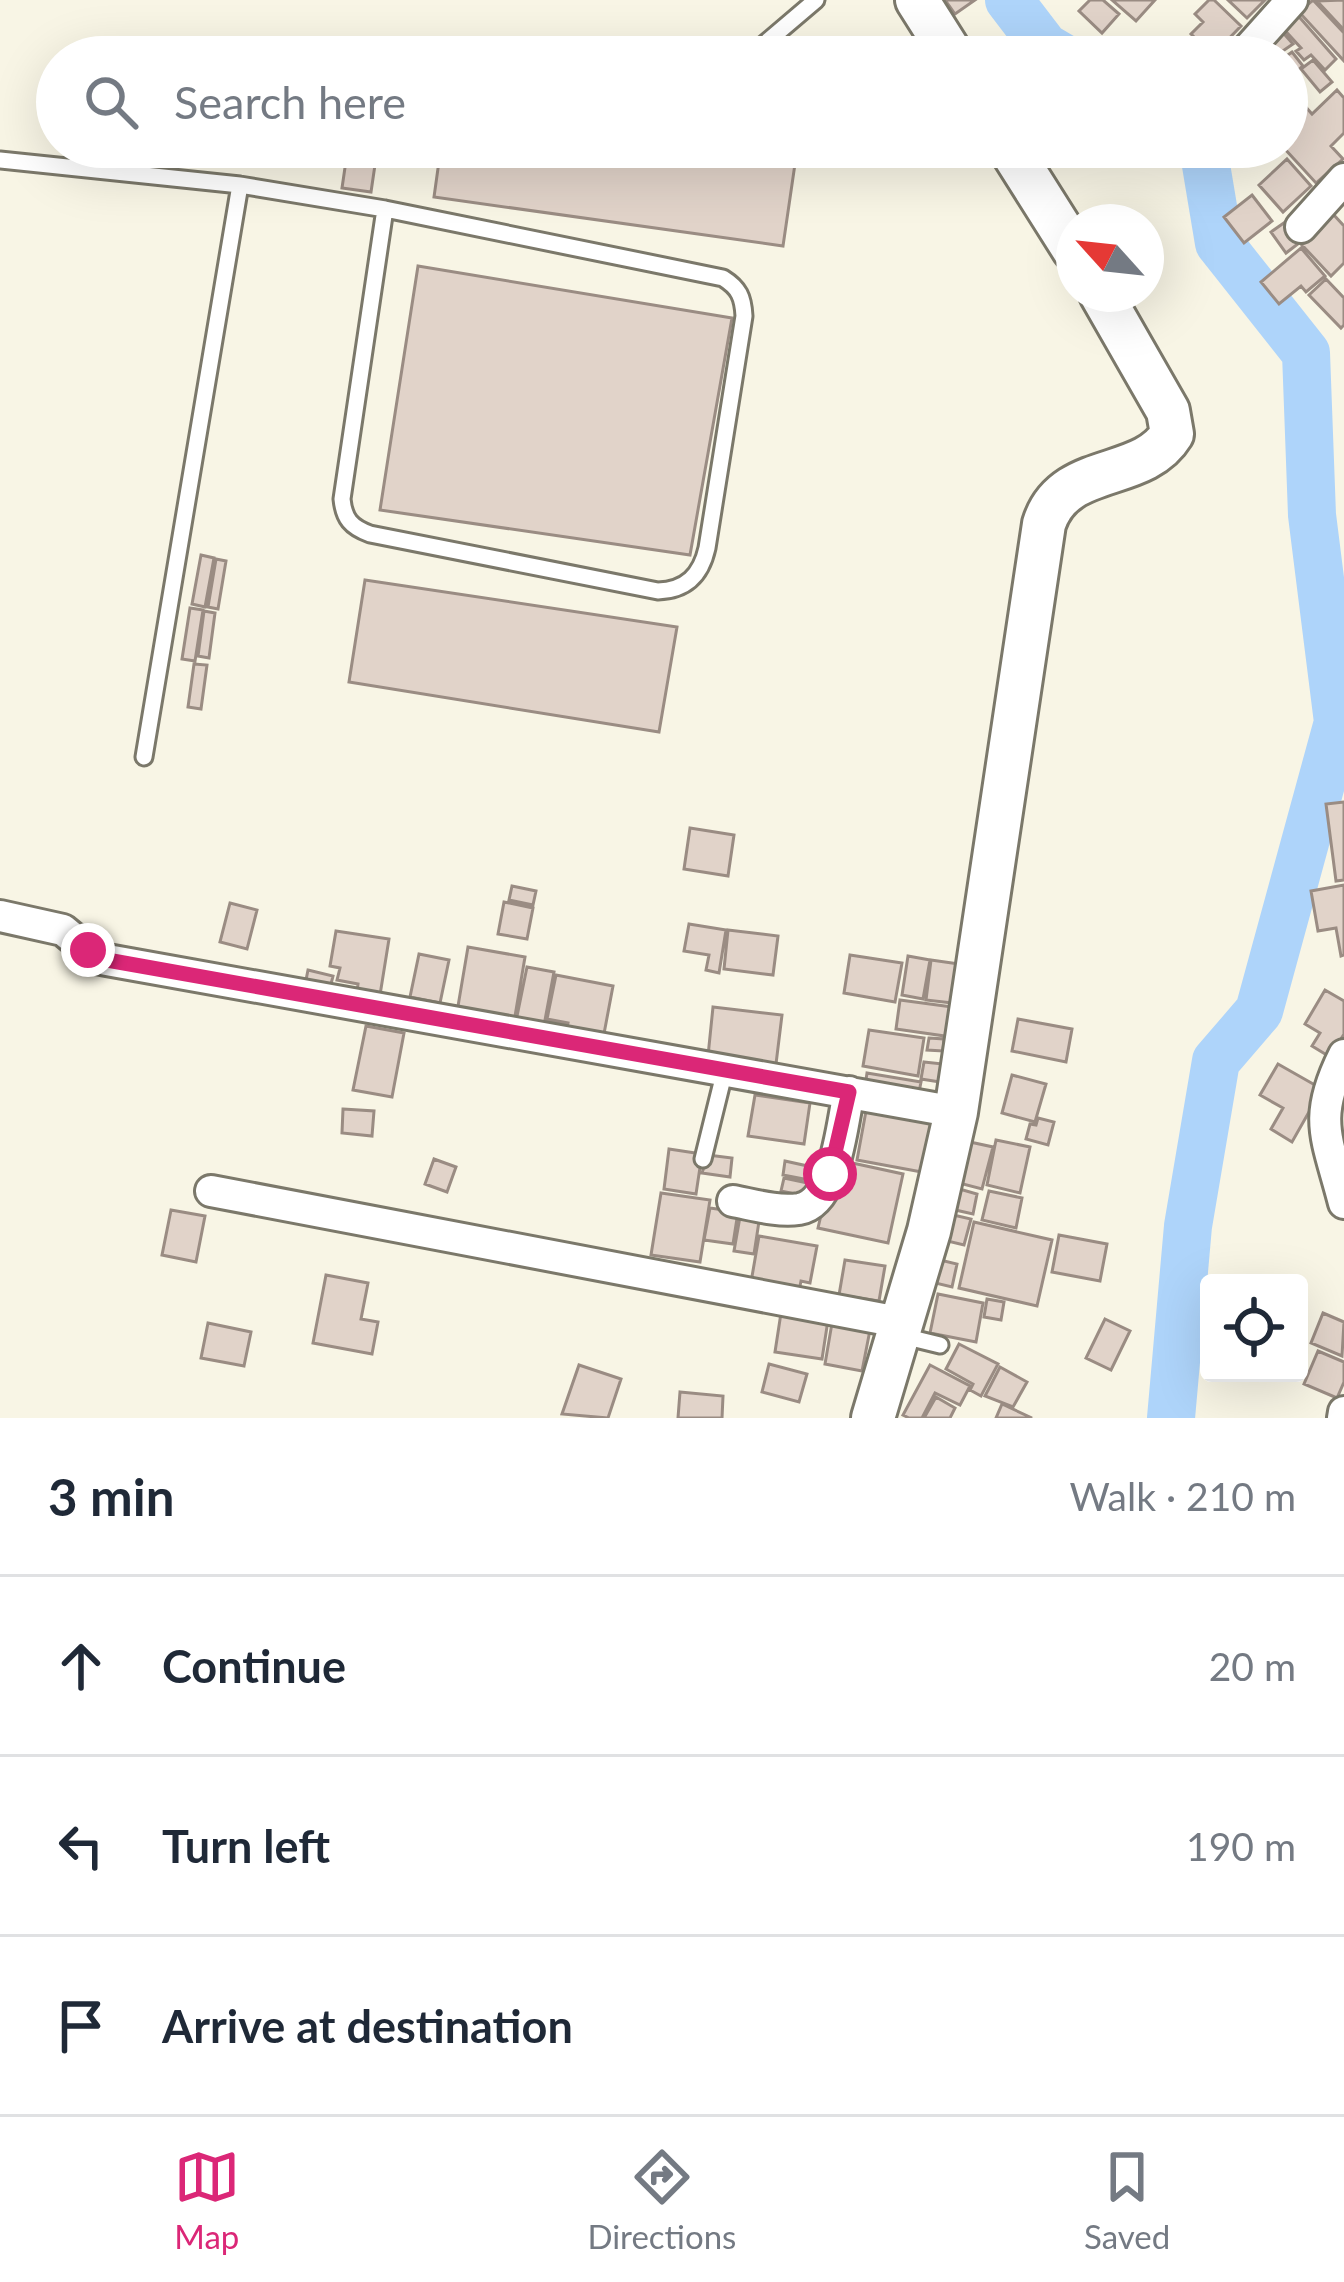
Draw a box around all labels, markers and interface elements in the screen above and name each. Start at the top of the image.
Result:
search box [36,36,1308,168]
icon: search [78,69,144,135]
text: Search here [174,75,406,129]
north arrow [1056,204,1164,312]
route end [61,923,115,977]
route start [803,1147,857,1201]
map controls [1200,1274,1308,1382]
button: locate [1200,1274,1308,1382]
text: 3 min [48,1466,174,1527]
text: Walk · 210 m [1069,1473,1296,1519]
icon: ahead [48,1633,114,1699]
text: Continue [162,1639,346,1693]
text: 20 m [1209,1643,1296,1689]
icon: left [48,1813,114,1879]
text: Turn left [162,1819,330,1873]
text: 190 m [1186,1823,1296,1869]
icon: arrive [48,1993,114,2059]
text: Arrive at destination [162,1999,573,2053]
tab: Map [174,2144,240,2256]
tab: Directions [587,2144,736,2256]
tab: Saved [1084,2144,1170,2256]

